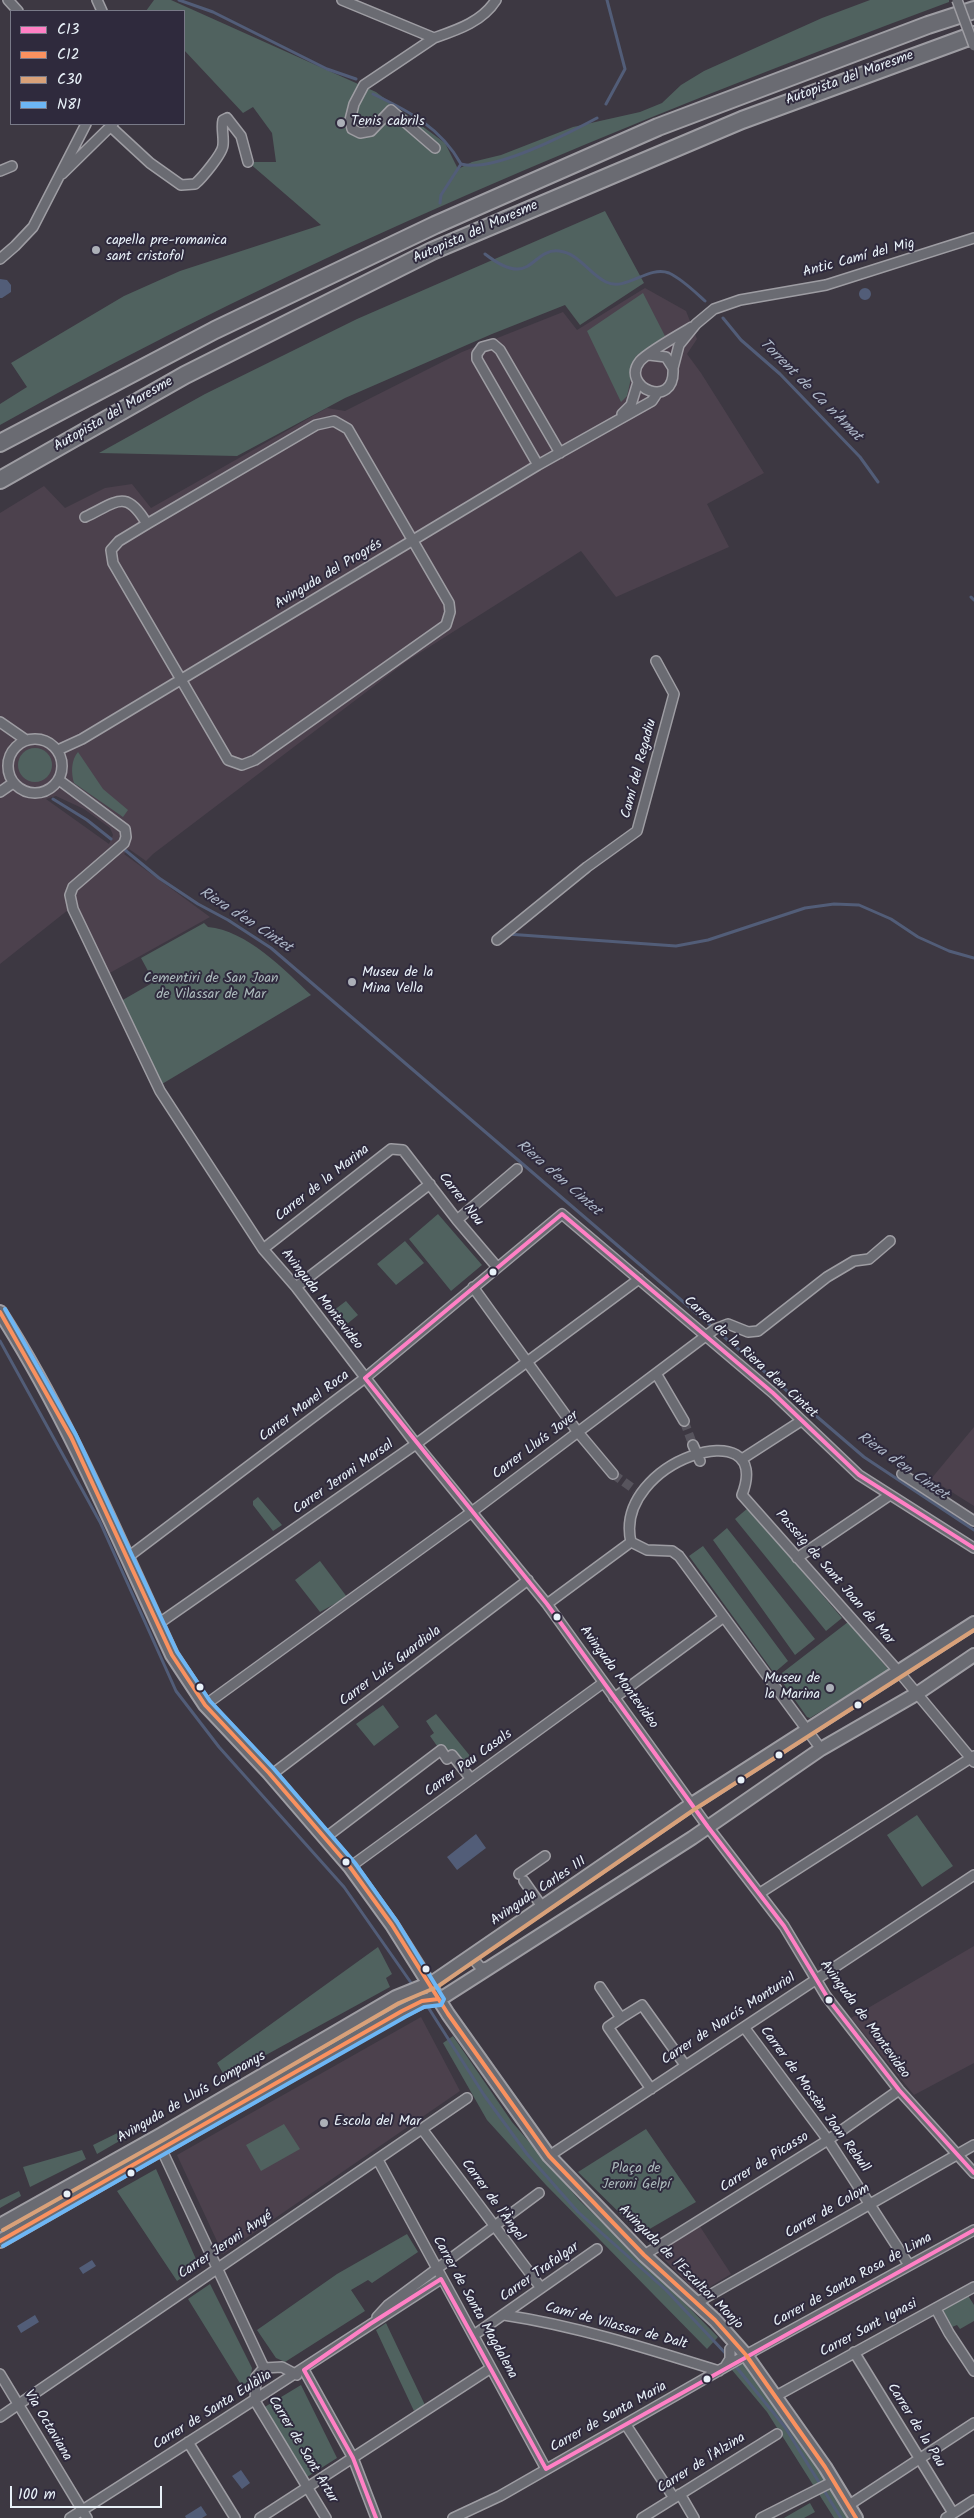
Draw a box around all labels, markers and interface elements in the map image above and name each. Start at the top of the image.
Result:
legend [10,10,185,125]
text: C13 [57,18,79,42]
text: C12 [57,43,79,67]
street label: Autopista del Maresme [784,48,916,110]
text: C30 [57,68,82,92]
text: N81 [57,93,81,117]
place label: Tenis cabrils [351,115,425,131]
marker: Tenis cabrils [335,117,347,129]
street label: Autopista del Maresme [411,198,541,268]
place label: capella pre-romanica sant cristofol [106,234,227,266]
street label: Antic Camí del Mig [801,236,917,282]
marker: capella pre-romanica sant cristofol [90,244,102,256]
water label: Torrent de Ca n'Amat [755,336,865,446]
street label: Autopista del Maresme [51,374,177,456]
street label: Avinguda del Progrés [272,536,386,614]
street label: Camí del Regadiu [619,718,661,820]
water label: Riera d'en Cintet [195,884,295,958]
place label: Museu de la Mina Vella [362,966,433,999]
park label: Cementiri de San Joan de Vilassar de Mar [144,972,278,1004]
marker: Museu de la Mina Vella [346,976,358,988]
water label: Riera d'en Cintet [512,1137,604,1221]
street label: Carrer de la Marina [273,1142,373,1226]
street label: Carrer Nou [434,1170,486,1230]
street label: Avinguda Montevideo [276,1246,366,1354]
unlabelled marker [488,1267,498,1277]
street label: Carrer de la Riera d'en Cintet [679,1293,821,1423]
street label: Carrer Manel Roca [257,1368,353,1446]
street label: Carrer Lluís Jover [490,1408,582,1484]
water label: Riera d'en Cintet [853,1429,951,1505]
street label: Carrer Jeroni Marsal [290,1437,398,1519]
street label: Passeig de Sant Joan de Mar [771,1507,897,1649]
unlabelled marker [552,1612,562,1622]
street label: Carrer Luís Guardiola [337,1623,445,1711]
street label: Avinguda Montevideo [575,1623,661,1733]
place label: Museu de la Marina [764,1672,820,1704]
unlabelled marker [195,1682,205,1692]
marker: Museu de la Marina [824,1682,836,1694]
unlabelled marker [853,1700,863,1710]
street label: Carrer Pau Casals [422,1727,516,1801]
unlabelled marker [774,1750,784,1760]
unlabelled marker [736,1775,746,1785]
street label: Avinguda Carles III [488,1854,590,1930]
unlabelled marker [341,1857,351,1867]
street label: Avinguda de Montevideo [815,1958,913,2082]
unlabelled marker [421,1964,431,1974]
street label: Carrer de Narcís Monturiol [659,1970,799,2070]
unlabelled marker [824,1995,834,2005]
street label: Carrer de Mossèn Joan Rebull [755,2024,873,2176]
street label: Avinguda de Lluís Companys [115,2049,269,2147]
place label: Escola del Mar [334,2115,421,2131]
marker: Escola del Mar [318,2117,330,2129]
street label: Carrer de Picasso [717,2129,813,2197]
street label: Carrer de l'Àngel [457,2157,527,2245]
park label: Plaça de Jeroni Gelpí [602,2162,670,2194]
unlabelled marker [126,2168,136,2178]
street label: Carrer de Colom [783,2181,873,2243]
unlabelled marker [62,2189,72,2199]
street label: Avinguda de l'Escultor Monjo [614,2202,746,2334]
street label: Carrer Jeroni Anyé [176,2208,276,2284]
street label: Carrer de Santa Rosa de Lima [771,2230,935,2332]
street label: Carrer de Santa Magdalena [428,2234,520,2382]
street label: Carrer Trafalgar [497,2240,583,2306]
street label: Carrer Sant Ignasi [818,2296,920,2362]
street label: Camí de Vilassar de Dalt [543,2300,689,2354]
street label: Carrer de Santa Eulàlia [150,2368,276,2454]
unlabelled marker [702,2374,712,2384]
street label: Carrer de Santa Maria [548,2379,670,2457]
street label: Carrer de la Pau [882,2381,948,2471]
street label: Via Octaviana [19,2388,75,2464]
street label: Carrer de Sant Artur [263,2393,341,2507]
street label: Carrer de l'Alzina [655,2430,749,2498]
scale bar [12,2476,165,2508]
text: 100 m [18,2483,56,2507]

